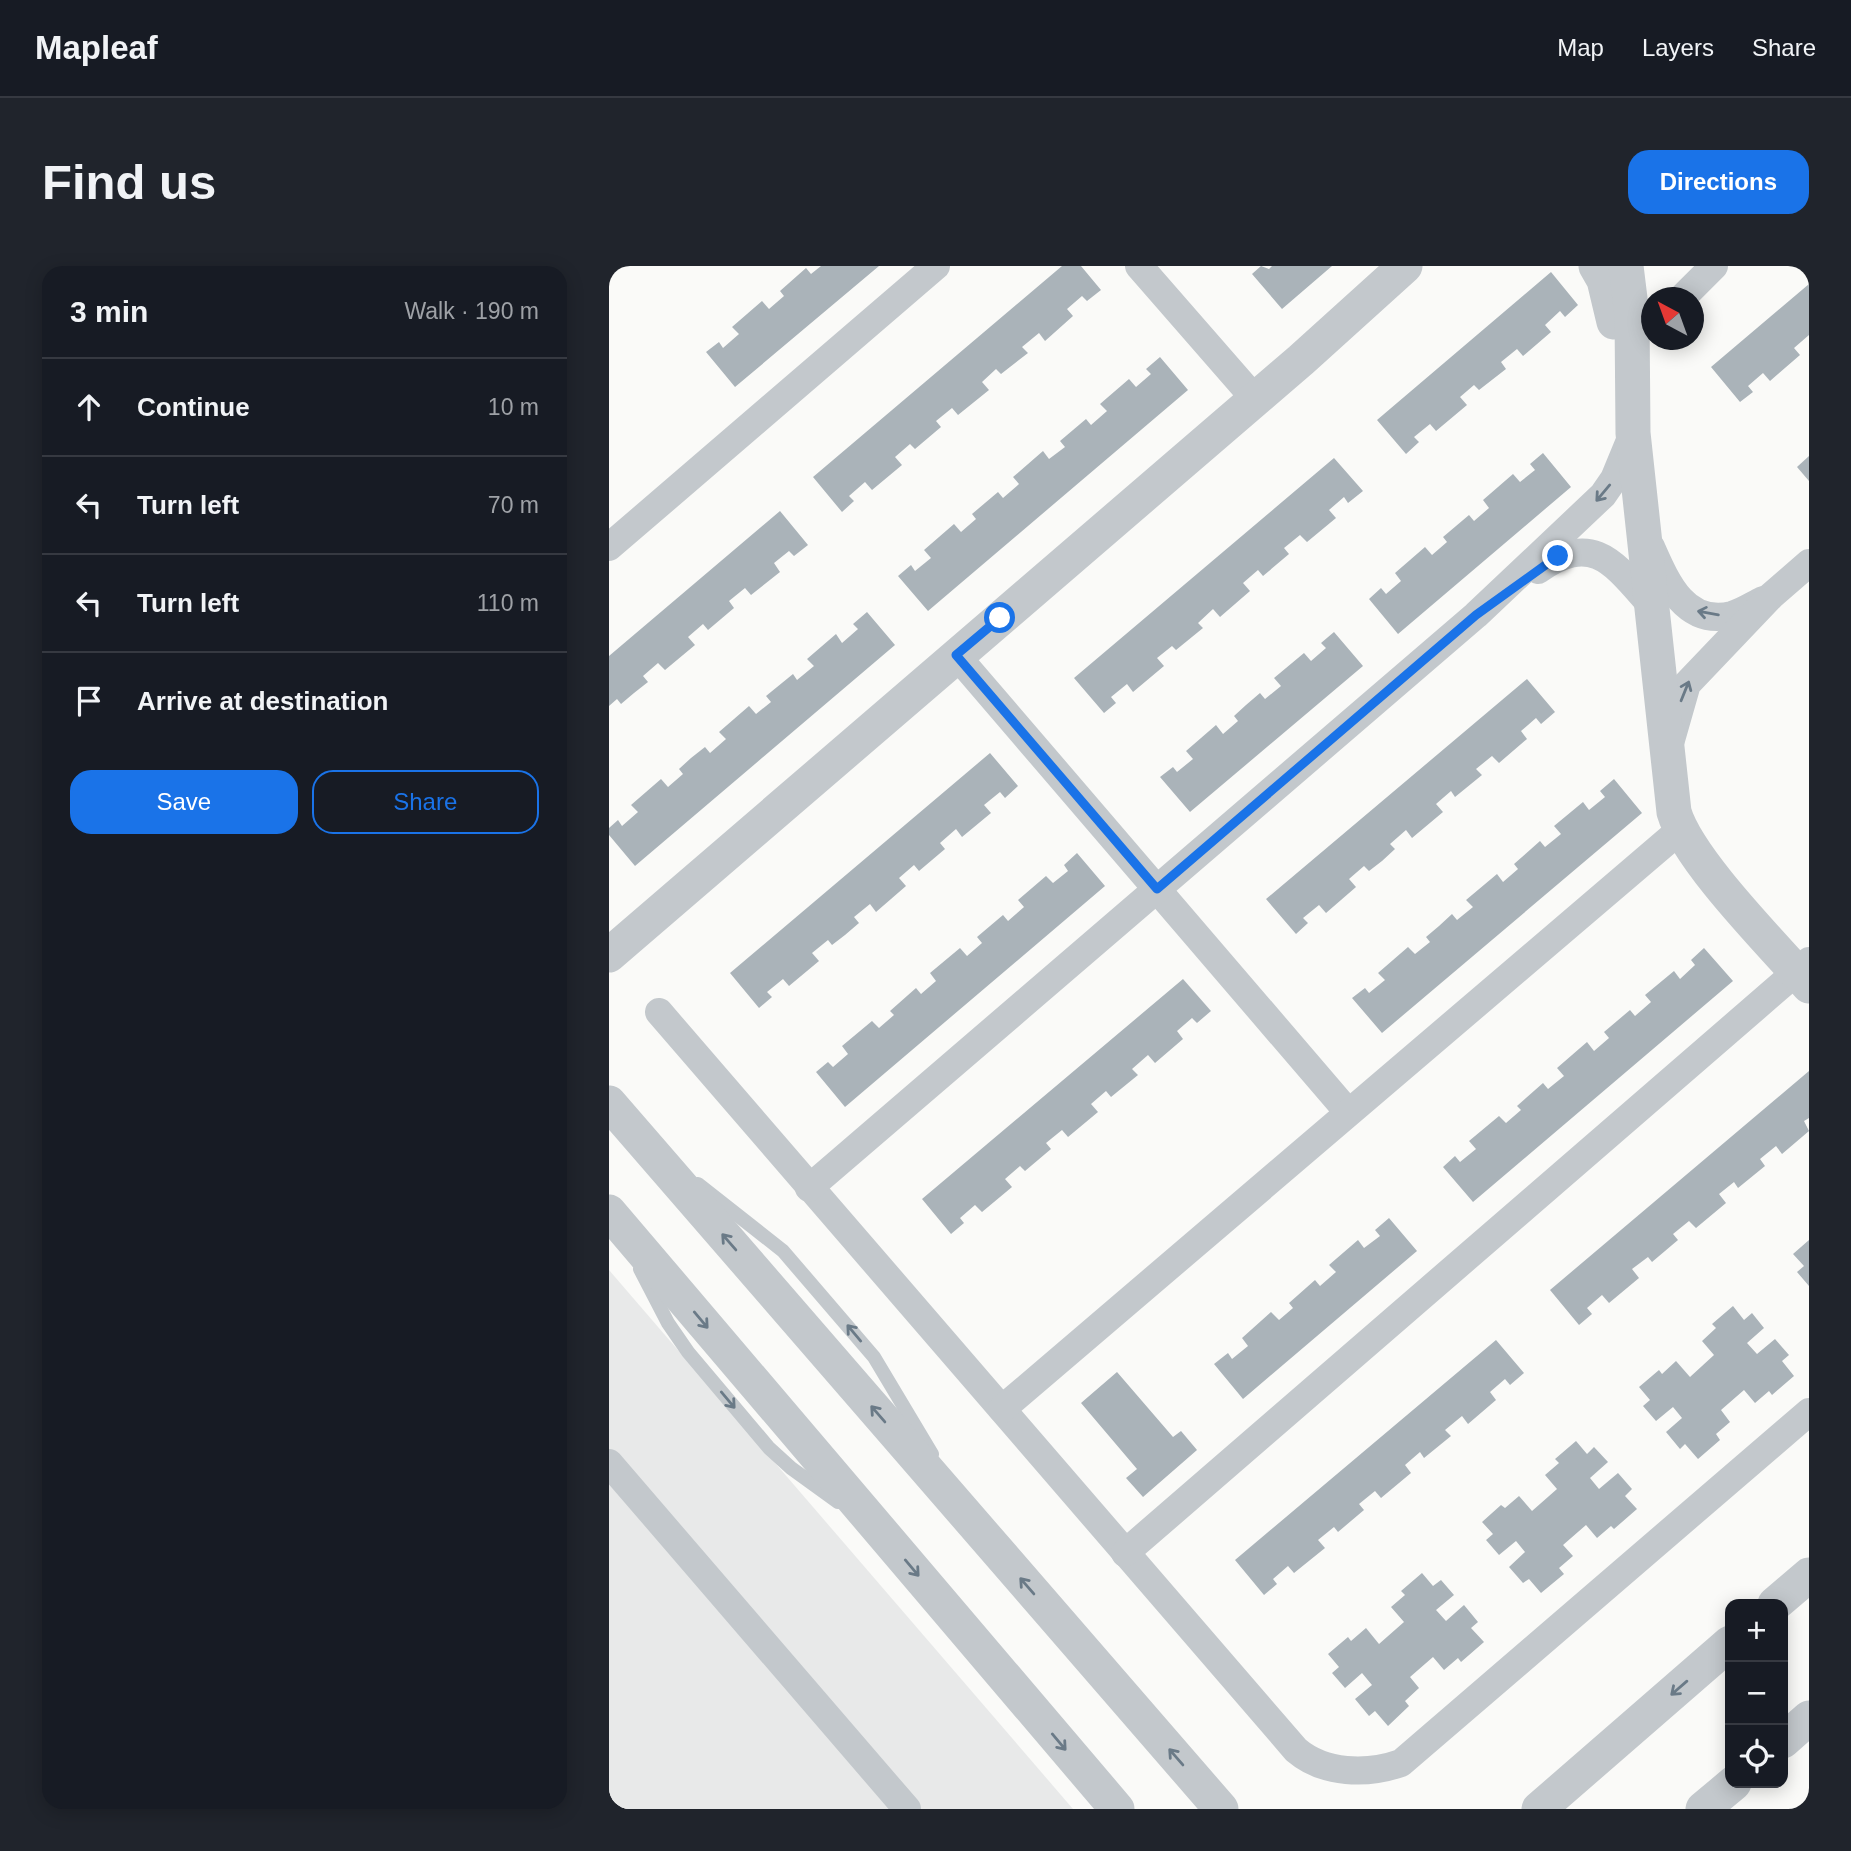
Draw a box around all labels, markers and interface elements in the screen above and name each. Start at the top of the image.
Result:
text: Mapleaf [35,29,158,66]
text: Map [1557,34,1604,61]
text: Layers [1642,34,1714,61]
text: Share [1752,34,1816,61]
button: Directions [1628,150,1809,214]
text: Find us [42,155,216,209]
north arrow [1641,287,1704,350]
text: 3 min [70,295,148,328]
text: Walk · 190 m [404,298,539,324]
icon: ahead [70,388,108,426]
text: Continue [137,392,250,422]
text: 10 m [488,394,539,420]
one-way arrow [1595,484,1611,502]
icon: left [70,486,108,524]
text: Turn left [137,490,239,520]
text: 70 m [488,492,539,518]
route end [1542,540,1573,571]
icon: left [70,584,108,622]
text: Turn left [137,588,239,618]
text: 110 m [477,590,539,616]
route start [984,602,1015,633]
one-way arrow [1697,606,1720,619]
one-way arrow [1680,681,1693,702]
icon: arrive [70,682,108,720]
text: Arrive at destination [137,686,388,716]
button: Save [70,770,298,834]
button: Share [312,770,539,834]
one-way arrow [721,1233,737,1251]
one-way arrow [693,1311,709,1329]
one-way arrow [846,1325,862,1343]
one-way arrow [720,1390,736,1408]
one-way arrow [870,1405,886,1423]
one-way arrow [904,1559,920,1577]
one-way arrow [1019,1577,1035,1595]
map controls [1725,1599,1788,1788]
button: + [1725,1599,1788,1662]
button: − [1725,1662,1788,1725]
one-way arrow [1670,1680,1688,1696]
button: locate [1725,1725,1788,1788]
one-way arrow [1051,1732,1067,1750]
one-way arrow [1168,1749,1184,1767]

